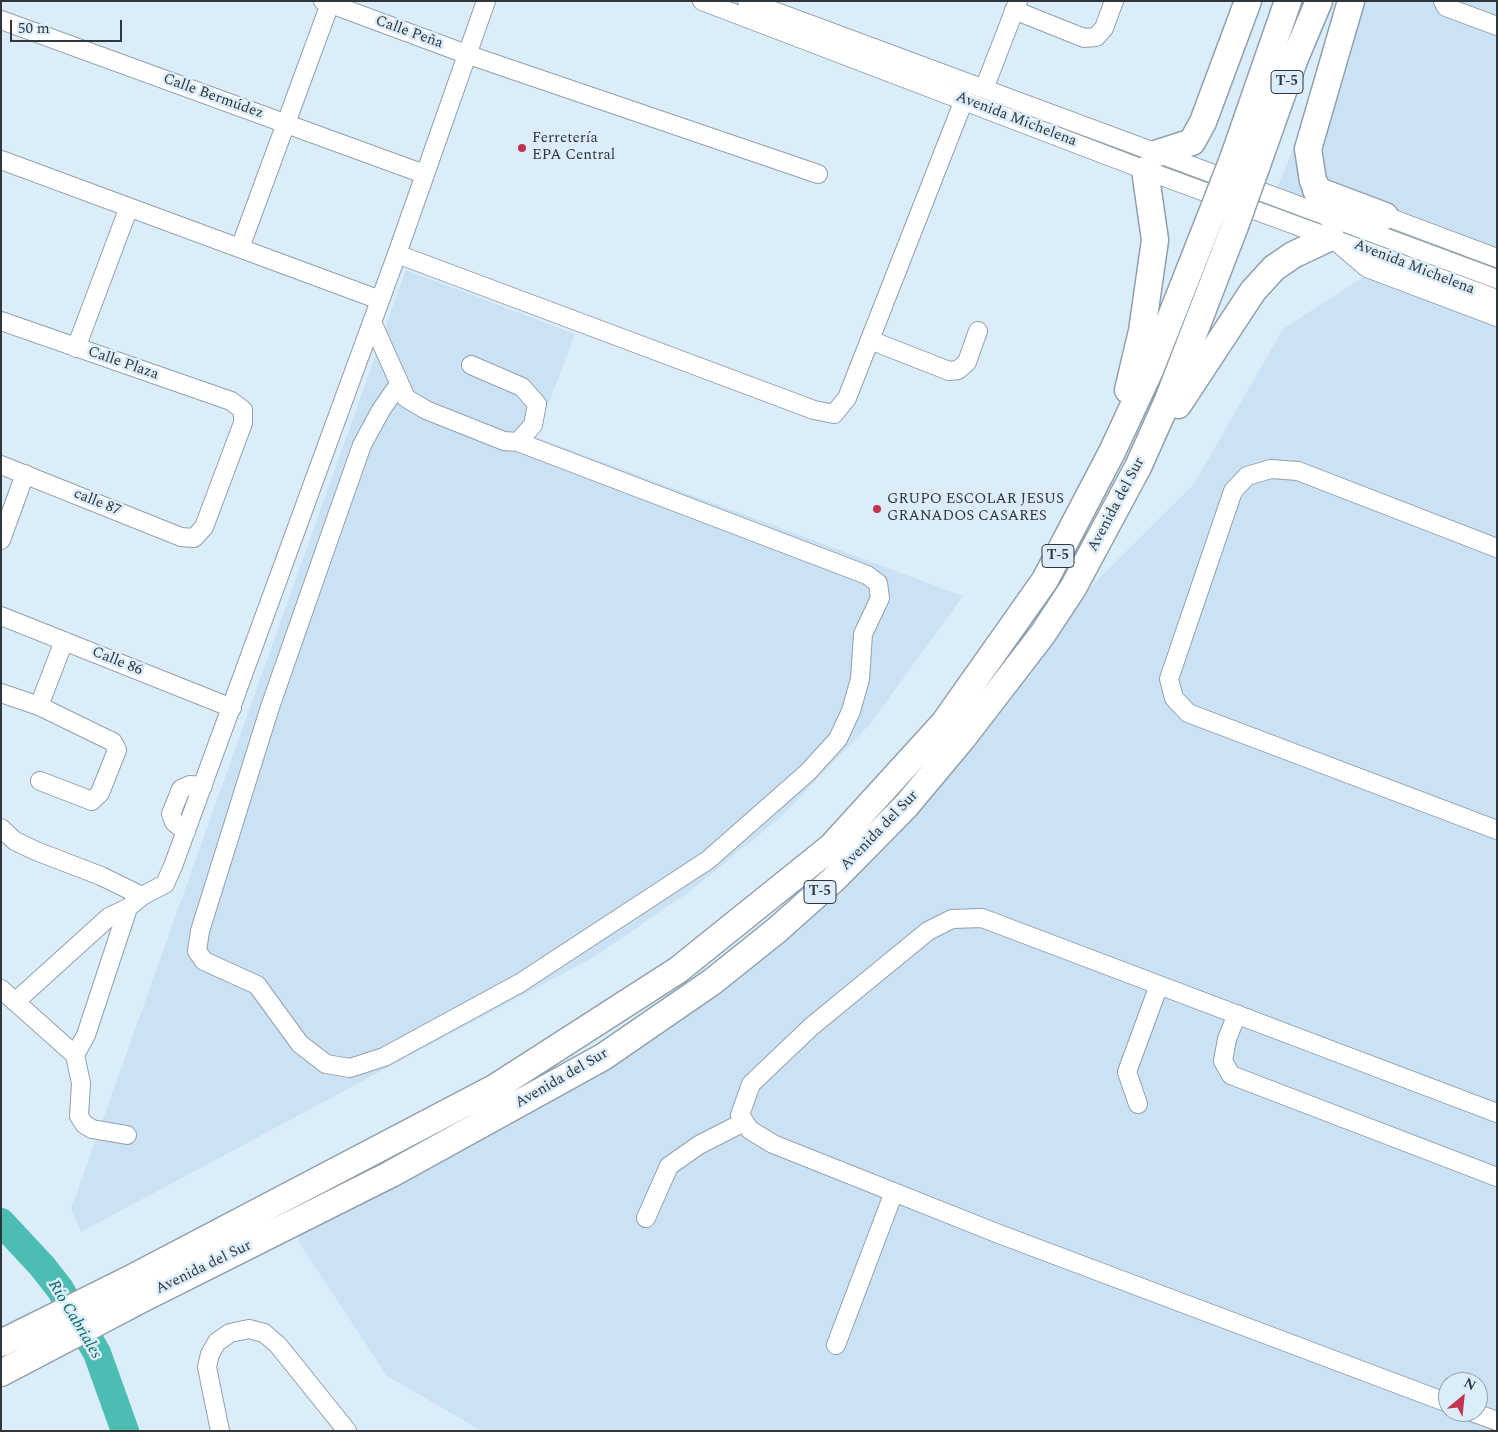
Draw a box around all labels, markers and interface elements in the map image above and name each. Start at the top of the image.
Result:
scale bar [12,10,125,42]
street label: Calle Peña [373,12,445,54]
text: 50 m [18,17,50,40]
road number: T-5 [1271,70,1303,94]
street label: Calle Bermúdez [160,71,266,123]
street label: Avenida Michelena [953,89,1079,151]
place label: Ferretería EPA Central [532,130,615,165]
marker: Ferretería EPA Central [516,142,528,154]
street label: Avenida Michelena [1351,237,1477,299]
street label: Calle Plaza [85,343,161,385]
street label: Avenida del Sur [1085,455,1149,555]
street label: calle 87 [71,485,123,521]
place label: GRUPO ESCOLAR JESUS GRANADOS CASARES [887,491,1064,526]
marker: GRUPO ESCOLAR JESUS GRANADOS CASARES [871,503,883,515]
road number: T-5 [1042,544,1074,568]
street label: Calle 86 [89,644,145,680]
street label: Avenida del Sur [837,787,923,875]
road number: T-5 [804,880,836,904]
street label: Avenida del Sur [512,1045,612,1113]
street label: Avenida del Sur [153,1237,255,1299]
water label: Río Cabriales [43,1277,105,1363]
north arrow [1438,1372,1488,1422]
text: N [1460,1372,1480,1396]

